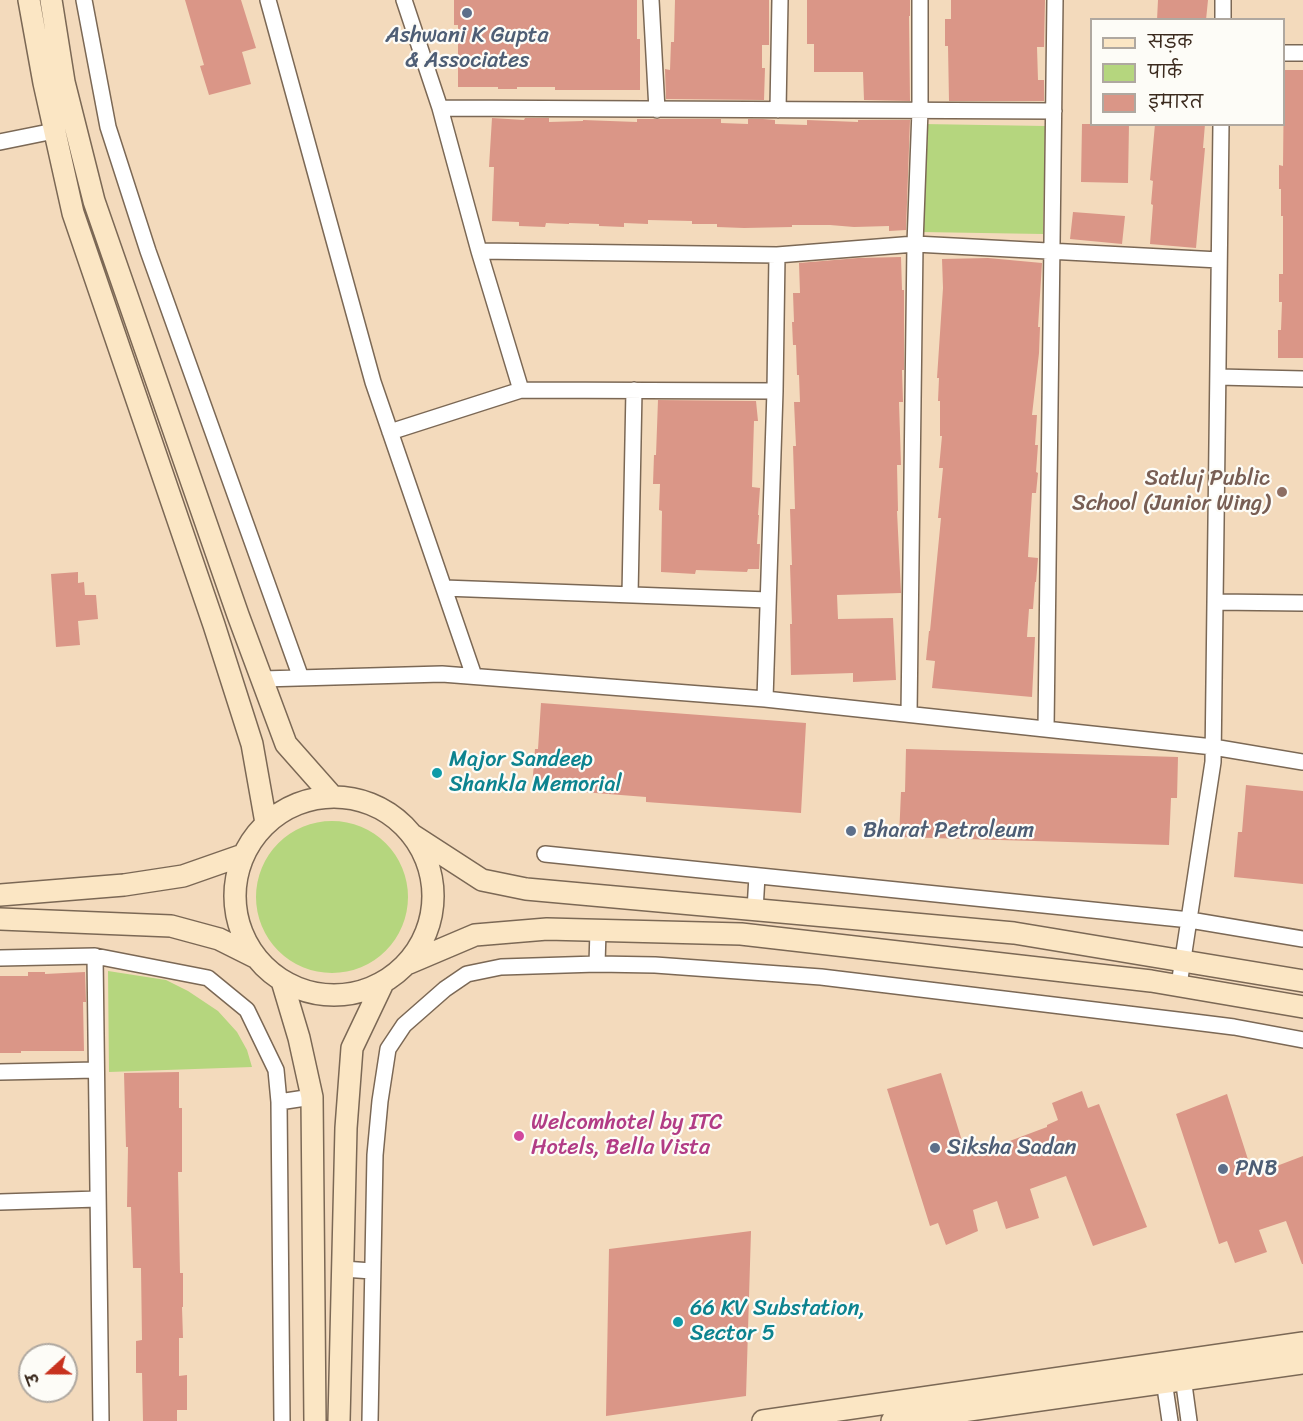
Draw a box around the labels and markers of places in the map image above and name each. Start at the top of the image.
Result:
marker: Ashwani K Gupta & Associates [460,6,474,20]
place label: Ashwani K Gupta & Associates [386,23,548,74]
place label: Satluj Public School (Junior Wing) [1072,466,1270,518]
marker: Satluj Public School (Junior Wing) [1275,485,1289,499]
place label: Major Sandeep Shankla Memorial [449,747,622,798]
marker: Major Sandeep Shankla Memorial [430,766,444,780]
place label: Bharat Petroleum [863,818,1034,844]
marker: Bharat Petroleum [844,824,858,838]
place label: Welcomhotel by ITC Hotels, Bella Vista [531,1110,723,1162]
marker: Welcomhotel by ITC Hotels, Bella Vista [512,1129,526,1143]
place label: Siksha Sadan [947,1135,1076,1161]
marker: Siksha Sadan [928,1141,942,1155]
place label: PNB [1235,1156,1278,1182]
marker: PNB [1216,1162,1230,1176]
place label: 66 KV Substation, Sector 5 [690,1296,865,1348]
marker: 66 KV Substation, Sector 5 [671,1315,685,1329]

